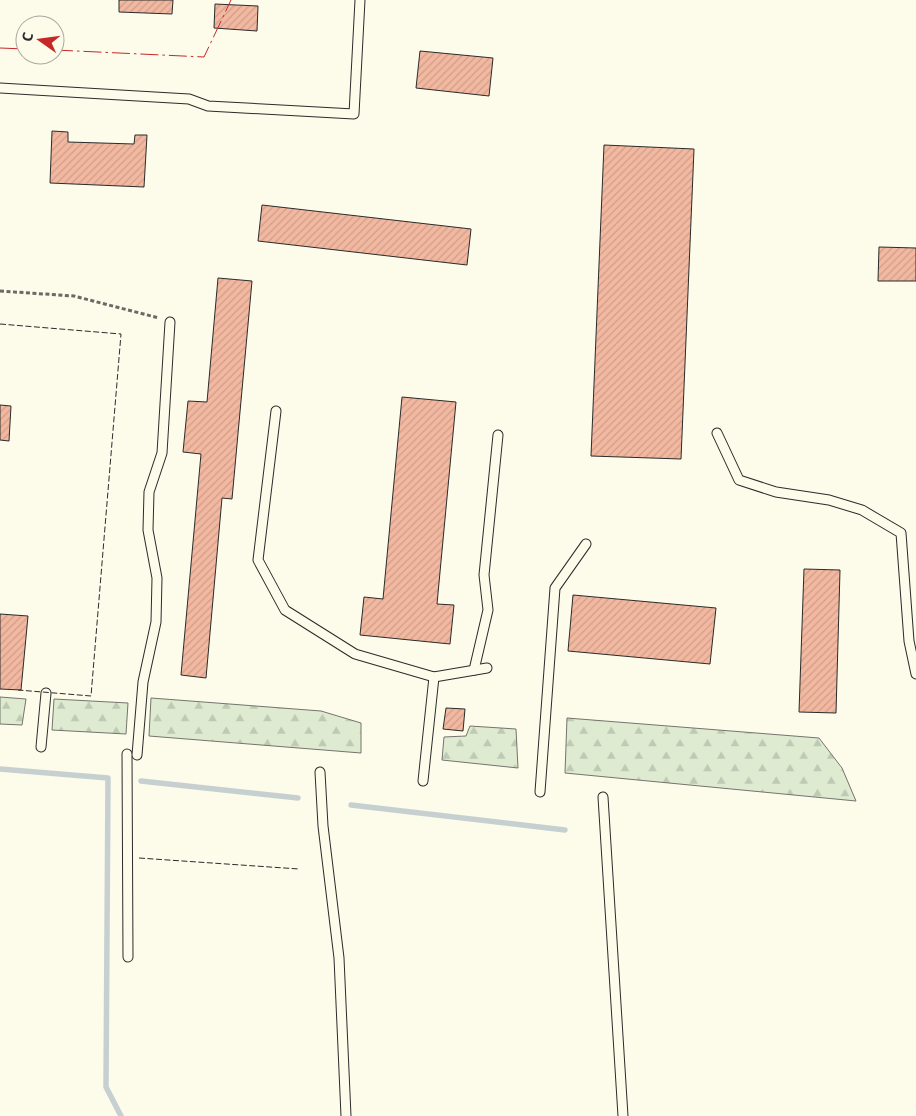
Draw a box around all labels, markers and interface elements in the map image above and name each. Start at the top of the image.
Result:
north arrow [15,15,65,65]
text: С [17,30,37,43]

